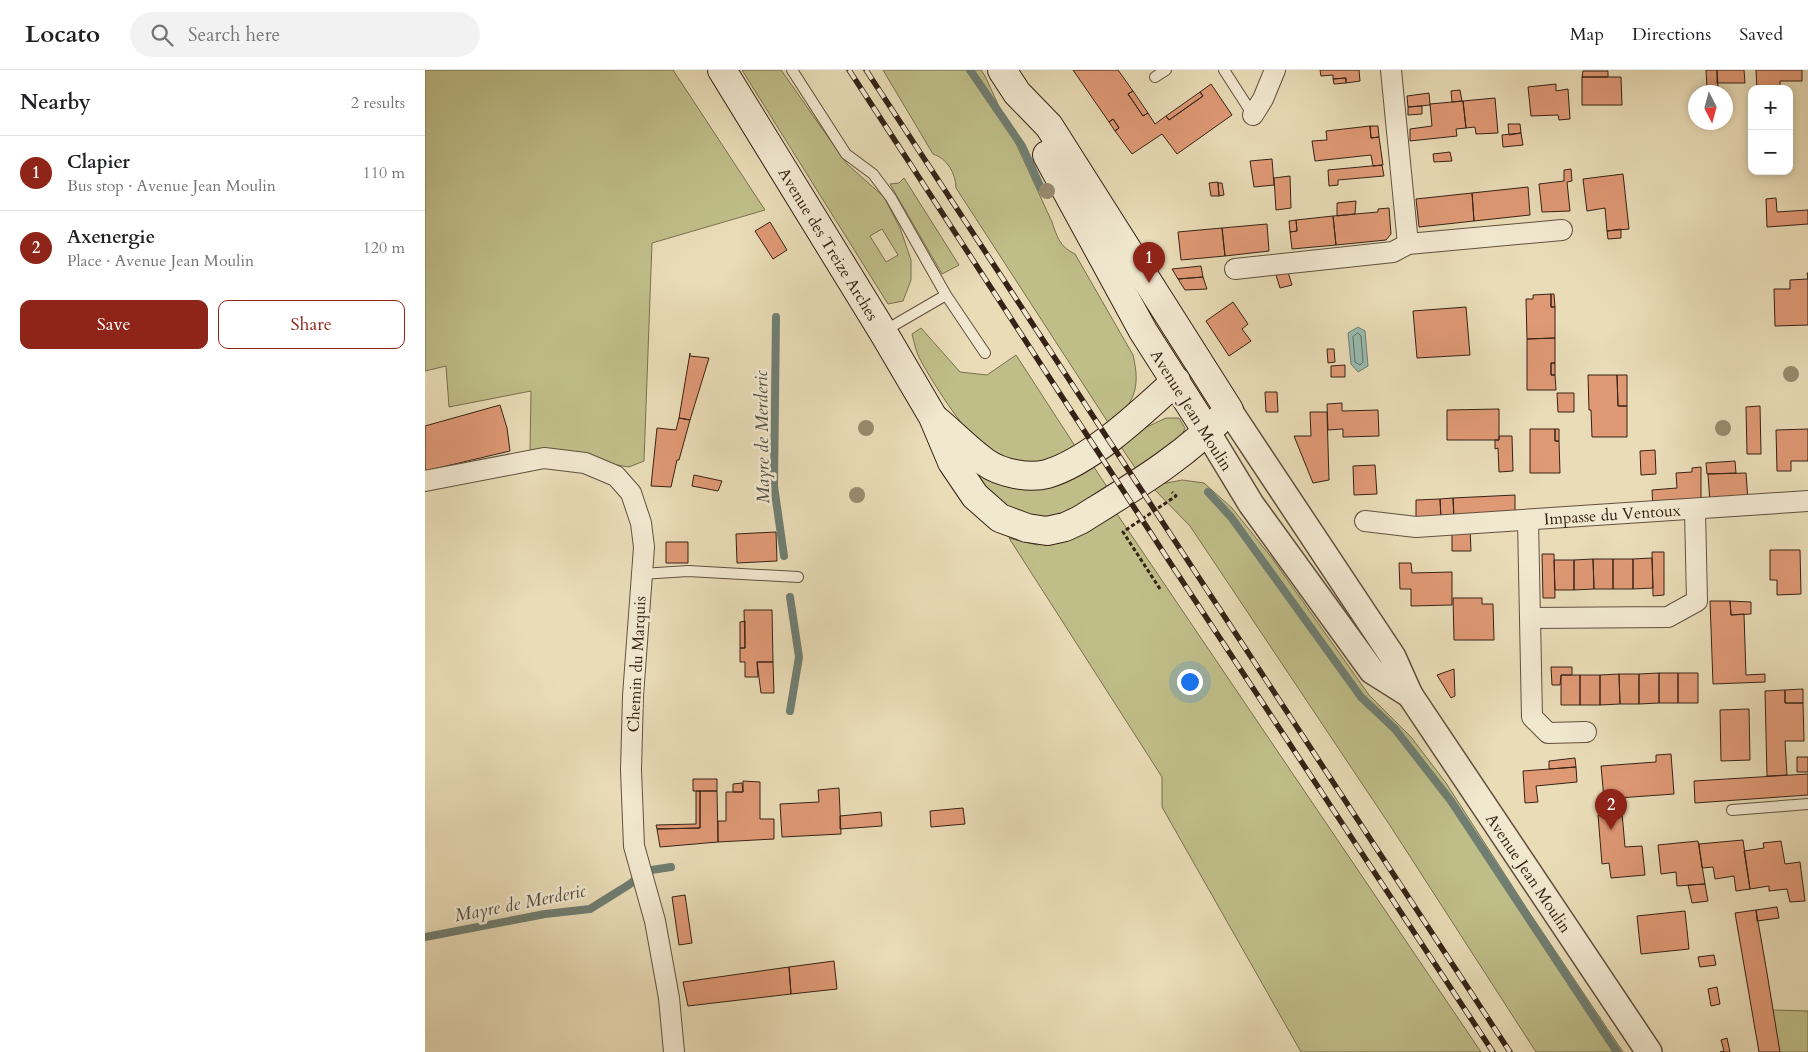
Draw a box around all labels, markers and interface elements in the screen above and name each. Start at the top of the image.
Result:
search box [130,12,480,57]
text: Locato [25,18,100,51]
icon: search [148,21,176,49]
text: Search here [188,22,280,48]
text: Map [1570,22,1604,47]
text: Directions [1632,22,1711,47]
text: Saved [1739,22,1783,47]
north arrow [1688,85,1733,130]
map controls [1748,85,1793,175]
button: + [1748,85,1793,130]
text: Nearby [20,88,91,117]
text: 2 results [351,92,405,114]
button: − [1748,130,1793,175]
text: Clapier [67,149,130,175]
text: 1 [32,162,40,184]
text: 110 m [363,162,405,184]
street label: Avenue des Treize Arches [773,164,883,325]
text: Bus stop · Avenue Jean Moulin [67,175,276,197]
text: Axenergie [67,224,155,250]
text: 2 [32,237,40,259]
text: 120 m [363,237,405,259]
pin: 1 [1133,242,1165,283]
text: Place · Avenue Jean Moulin [67,250,254,272]
button: Save [20,300,208,349]
button: Share [218,300,405,349]
street label: Avenue Jean Moulin [1145,346,1237,475]
water label: Mayre de Merderic [749,370,776,504]
street label: Impasse du Ventoux [1543,499,1681,530]
street label: Chemin du Marquis [622,595,652,733]
your location [1177,669,1203,695]
pin: 2 [1595,789,1627,830]
street label: Avenue Jean Moulin [1480,809,1576,937]
water label: Mayre de Merderic [452,879,588,928]

